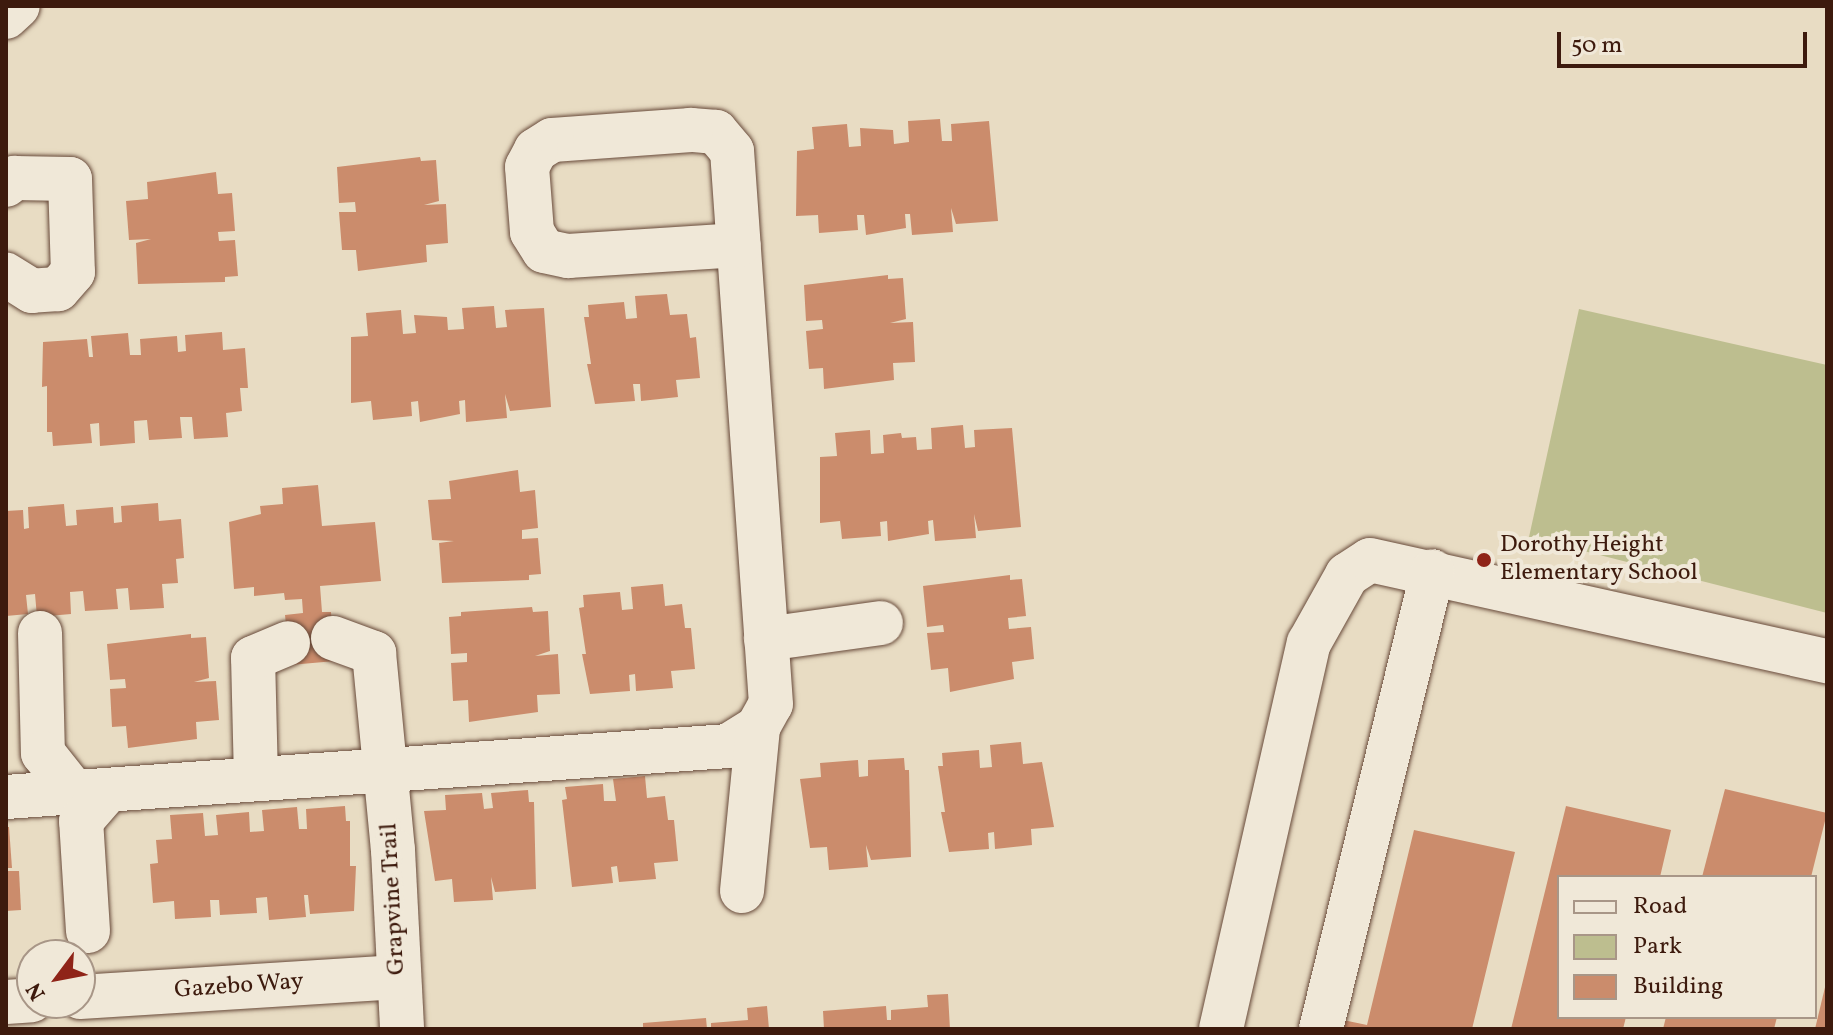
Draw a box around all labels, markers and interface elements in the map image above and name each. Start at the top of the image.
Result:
scale bar [1561,16,1811,66]
text: 50 m [1571,29,1623,63]
place label: Dorothy Height Elementary School [1500,532,1698,588]
marker: Dorothy Height Elementary School [1475,551,1493,569]
street label: Grapvine Trail [376,822,412,976]
legend [1557,875,1817,1019]
text: Road [1633,890,1687,924]
text: Park [1633,930,1682,964]
north arrow [16,939,96,1019]
street label: Gazebo Way [173,968,305,1006]
text: Building [1633,970,1723,1004]
text: N [20,976,54,1006]

